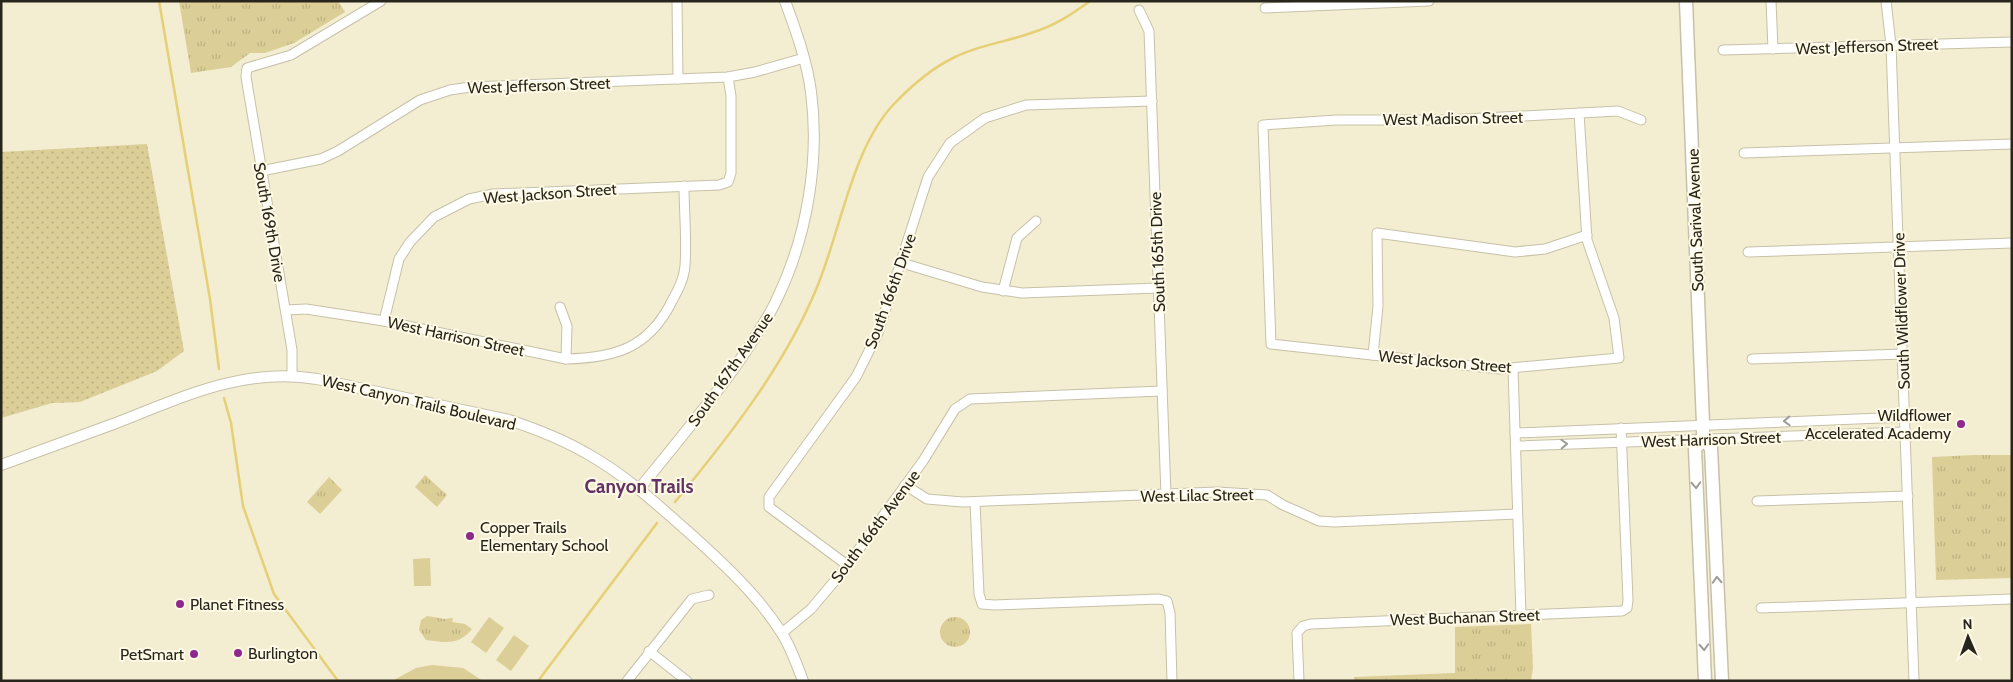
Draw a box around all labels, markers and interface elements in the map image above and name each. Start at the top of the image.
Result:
street label: West Jefferson Street [1795,34,1939,58]
street label: West Jefferson Street [467,73,611,97]
street label: West Madison Street [1383,108,1524,129]
street label: South Sarival Avenue [1684,148,1707,292]
street label: South 169th Drive [250,161,289,283]
street label: West Jackson Street [483,179,618,208]
street label: South 165th Drive [1146,191,1169,313]
street label: South 166th Drive [861,231,920,351]
street label: South Wildflower Drive [1889,232,1914,390]
street label: South 167th Avenue [684,309,777,430]
street label: West Harrison Street [386,313,527,360]
street label: West Jackson Street [1378,346,1513,377]
street label: West Canyon Trails Boulevard [320,371,518,434]
place label: Wildflower Accelerated Academy [1805,406,1952,443]
one-way arrow [1782,416,1790,426]
marker: Wildflower Accelerated Academy [1955,418,1967,430]
street label: West Harrison Street [1641,428,1782,451]
one-way arrow [1561,439,1569,450]
street label: South 166th Avenue [827,466,924,586]
district label: Canyon Trails [585,475,693,498]
one-way arrow [1691,481,1702,489]
street label: West Lilac Street [1140,485,1254,506]
place label: Copper Trails Elementary School [480,518,608,555]
marker: Copper Trails Elementary School [464,530,476,542]
one-way arrow [1712,575,1723,583]
place label: Planet Fitness [190,595,284,614]
marker: Planet Fitness [174,598,186,610]
street label: West Buchanan Street [1390,605,1541,630]
north arrow [1943,612,1993,662]
text: N [1962,615,1973,633]
place label: Burlington [248,644,318,663]
one-way arrow [1698,644,1709,652]
place label: PetSmart [120,645,185,664]
marker: Burlington [232,647,244,659]
marker: PetSmart [188,648,200,660]

